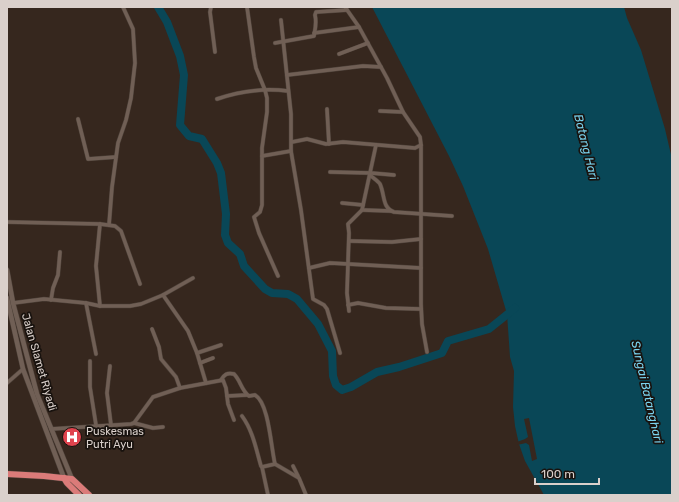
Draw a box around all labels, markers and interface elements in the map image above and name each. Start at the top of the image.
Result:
water label: Batang Hari [571,113,601,182]
street label: Jalan Slamet Riyadi [19,312,59,412]
water label: Sungai Batanghari [628,339,666,446]
place label: Puskesmas Putri Ayu [86,425,144,451]
hospital icon: Puskesmas Putri Ayu [61,426,83,448]
scale bar [535,460,599,486]
text: 100 m [541,467,575,481]

